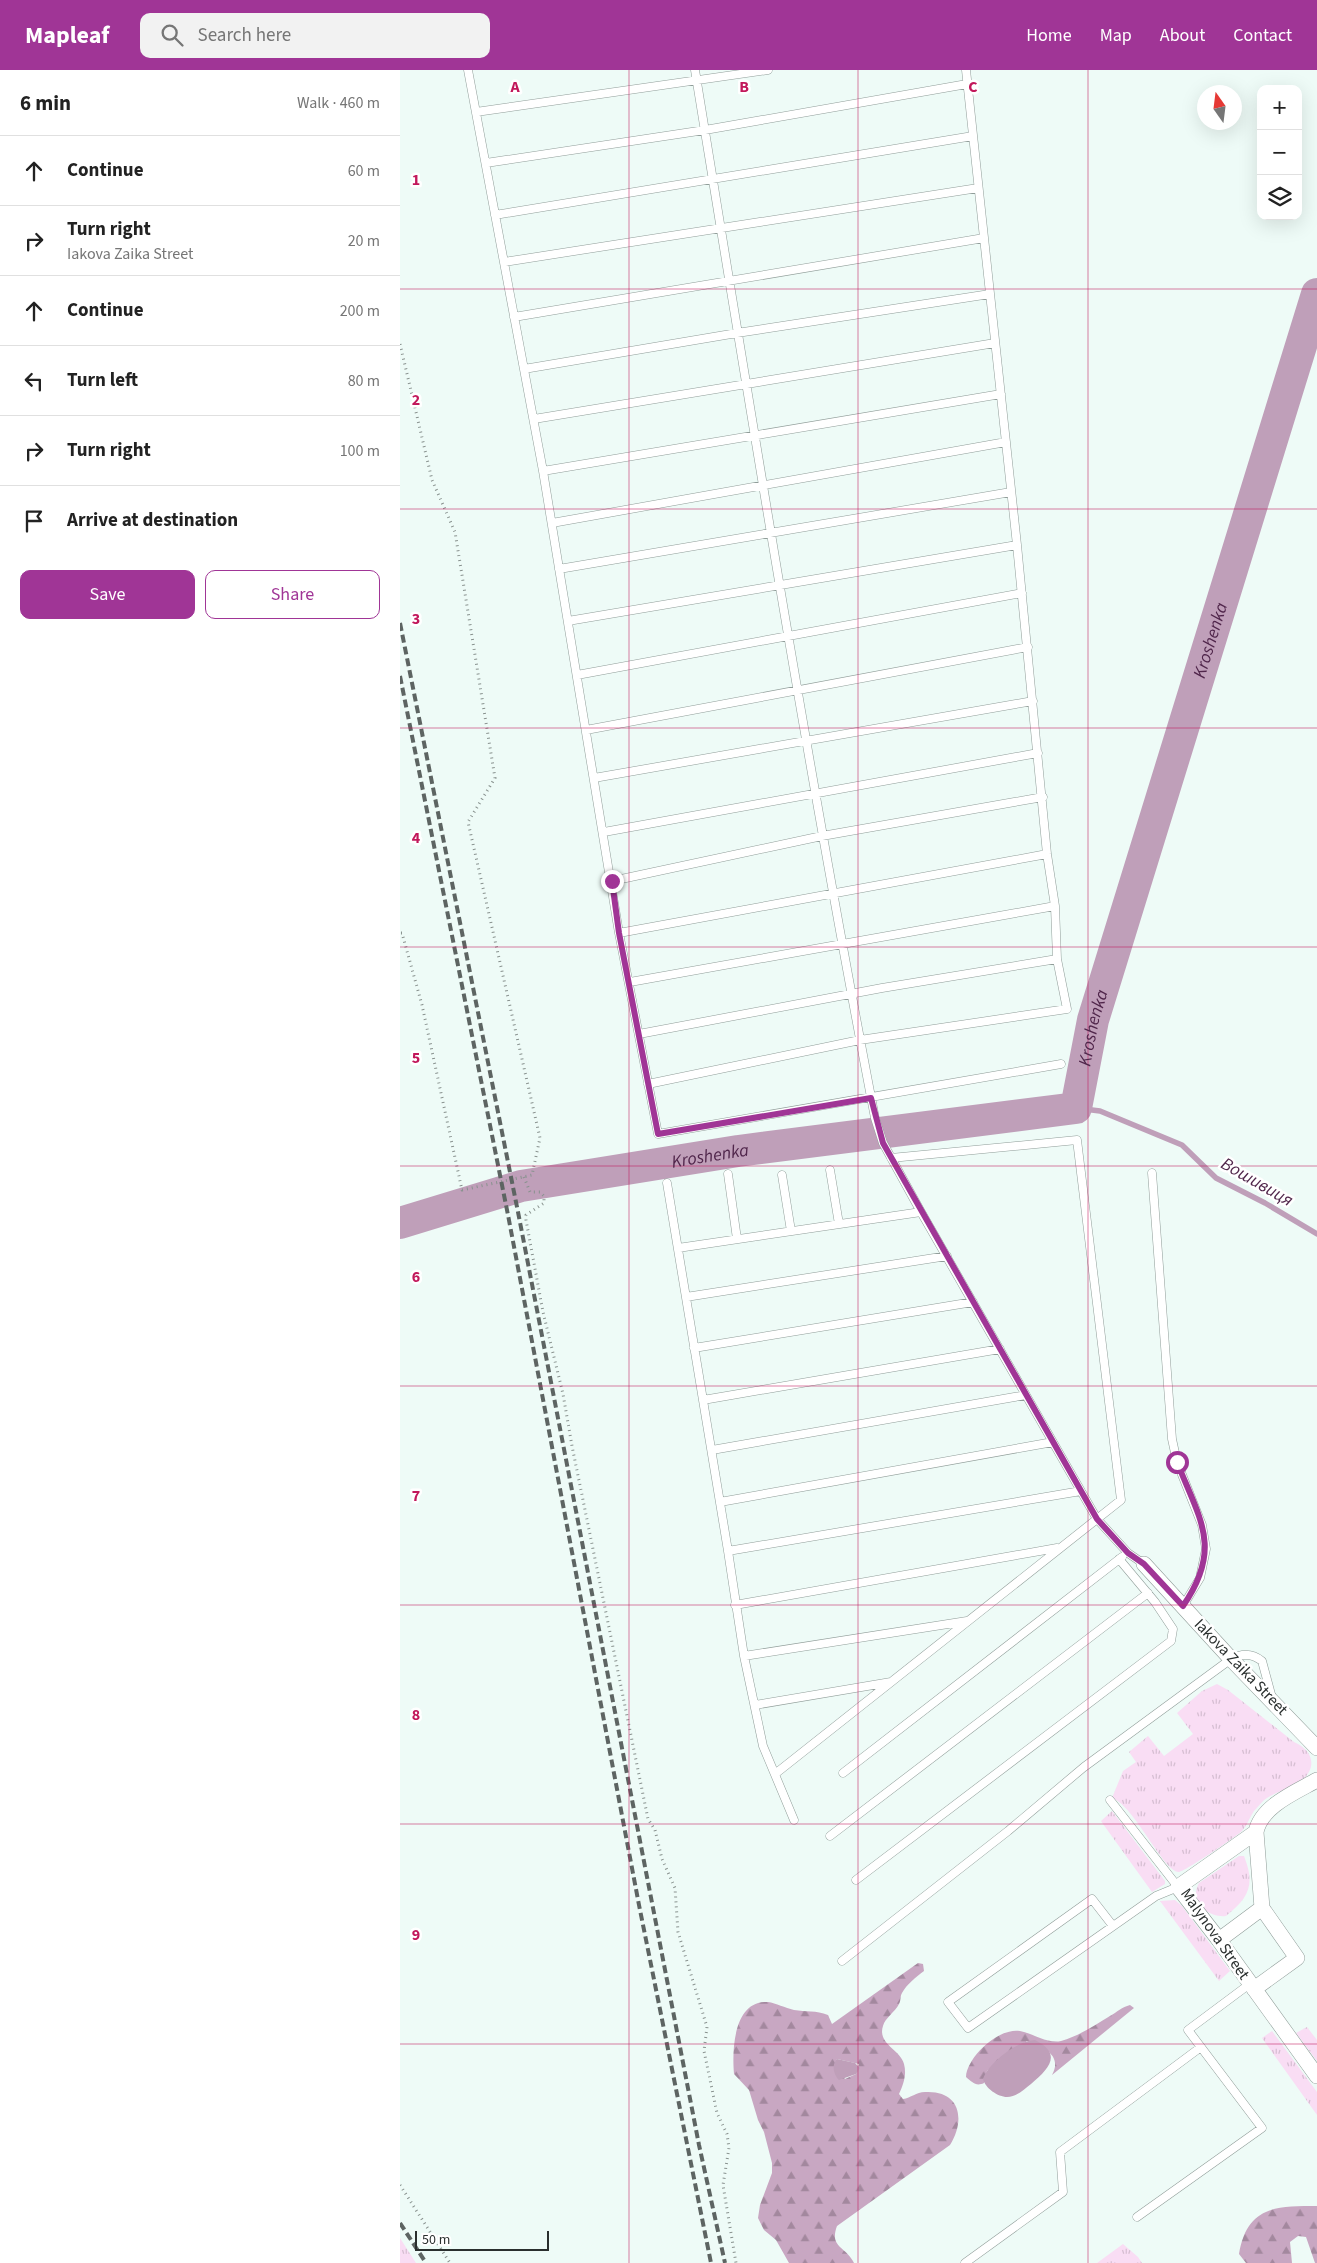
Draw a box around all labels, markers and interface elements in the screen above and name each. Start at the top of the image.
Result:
search box [140,13,490,58]
text: Mapleaf [25,18,110,53]
icon: search [158,21,186,49]
text: Search here [198,22,291,49]
text: Home [1026,23,1072,48]
text: Map [1100,23,1132,48]
text: About [1160,23,1205,48]
text: Contact [1233,23,1292,48]
text: A [509,76,520,98]
text: B [739,76,749,98]
text: C [968,76,978,98]
north arrow [1197,85,1242,130]
map controls [1257,85,1302,220]
button: + [1257,85,1302,130]
text: 6 min [20,88,71,118]
text: Walk · 460 m [297,92,380,114]
button: − [1257,130,1302,175]
icon: ahead [20,157,48,185]
text: Continue [67,157,144,184]
text: 60 m [348,160,380,182]
text: 1 [412,169,420,191]
button: layers [1257,175,1302,220]
text: Turn right [67,216,151,243]
icon: right [20,227,48,255]
text: 20 m [348,230,380,252]
text: Iakova Zaika Street [67,243,193,265]
icon: ahead [20,297,48,325]
text: Continue [67,297,144,324]
text: 200 m [340,300,380,322]
icon: left [20,367,48,395]
text: Turn left [67,367,138,394]
text: 80 m [348,370,380,392]
text: 2 [412,389,420,411]
icon: right [20,437,48,465]
text: Turn right [67,437,151,464]
text: 100 m [340,440,380,462]
icon: arrive [20,507,48,535]
text: Arrive at destination [67,507,238,534]
button: Save [20,570,195,619]
button: Share [205,570,380,619]
water label: Kroshenka [1187,599,1234,681]
text: 3 [412,608,420,630]
text: 4 [412,827,421,849]
route end [601,870,624,893]
water label: Kroshenka [1072,986,1114,1068]
text: 5 [412,1047,420,1069]
water label: Kroshenka [670,1137,750,1174]
water label: Вошивиця [1216,1151,1298,1213]
text: 6 [412,1266,420,1288]
route start [1166,1451,1189,1474]
text: 7 [412,1485,420,1507]
street label: Iakova Zaika Street [1189,1614,1293,1721]
text: 8 [412,1704,420,1726]
street label: Malynova Street [1175,1884,1255,1985]
text: 9 [412,1924,420,1946]
scale bar [415,2228,549,2251]
text: 50 m [422,2230,450,2250]

